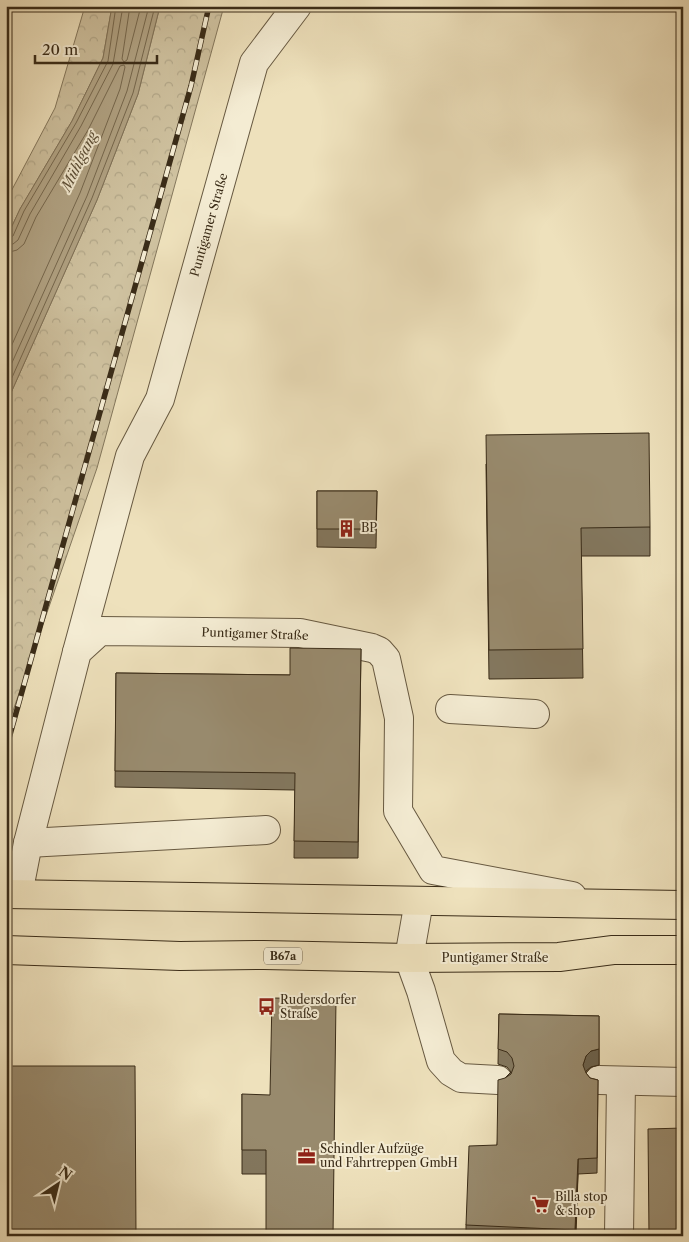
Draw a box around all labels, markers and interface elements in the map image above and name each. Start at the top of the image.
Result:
scale bar [35,32,158,64]
text: 20 m [42,40,78,59]
water label: Mühlgang [56,127,102,196]
street label: Puntigamer Straße [187,171,231,278]
building icon: BP [337,518,357,538]
place label: BP [361,520,377,535]
street label: Puntigamer Straße [201,624,309,643]
road number: B67a [264,948,302,964]
street label: Puntigamer Straße [441,950,549,965]
place label: Rudersdorfer Straße [280,992,356,1021]
bus stop icon: Rudersdorfer Straße [256,997,276,1017]
place label: Schindler Aufzüge und Fahrtreppen GmbH [320,1141,458,1170]
office icon: Schindler Aufzüge und Fahrtreppen GmbH [296,1146,316,1166]
north arrow [32,1160,82,1210]
text: N [55,1162,76,1184]
place label: Billa stop & shop [555,1189,608,1218]
supermarket icon: Billa stop & shop [531,1194,551,1214]

